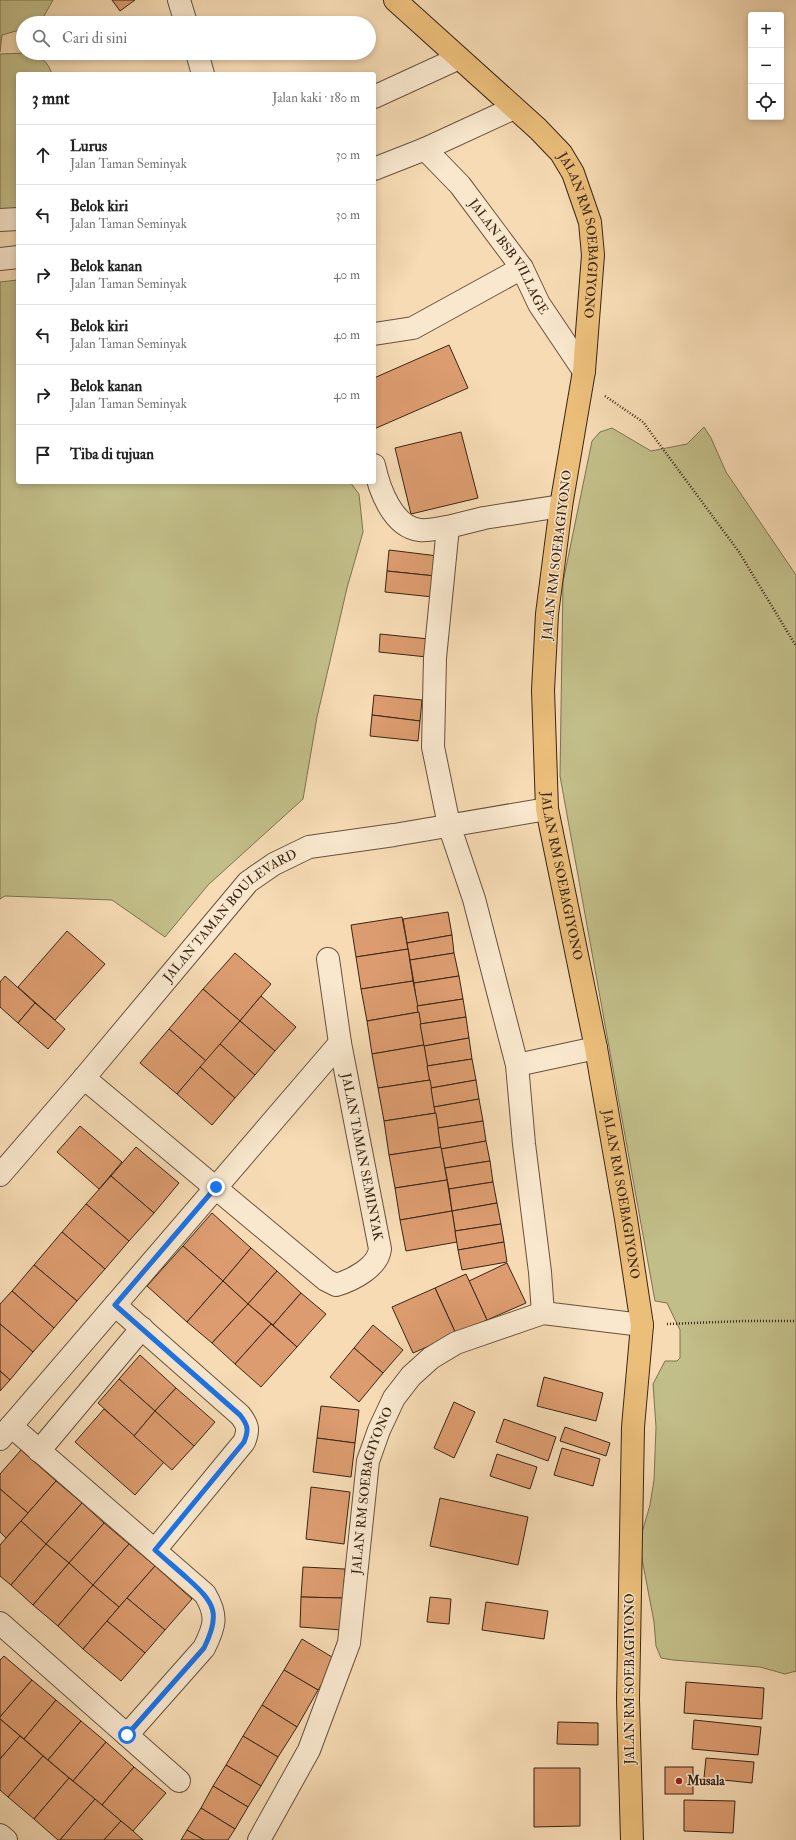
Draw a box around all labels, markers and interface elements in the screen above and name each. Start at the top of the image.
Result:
map controls [748,12,784,120]
button: + [748,12,784,48]
search box [16,16,376,60]
icon: search [30,27,52,49]
text: Cari di sini [62,29,127,48]
button: − [748,48,784,84]
button: locate [748,84,784,120]
text: 3 mnt [32,88,69,109]
text: Jalan kaki · 180 m [272,90,360,106]
text: Lurus [70,137,107,156]
icon: ahead [32,144,54,166]
text: 30 m [336,147,360,163]
street label: JALAN RM SOEBAGIYONO [554,148,601,319]
text: Jalan Taman Seminyak [70,156,187,172]
street label: JALAN BSB VILLAGE [465,195,552,317]
text: Belok kiri [70,197,128,216]
icon: left [32,204,54,226]
text: 30 m [336,207,360,223]
text: Jalan Taman Seminyak [70,216,187,232]
text: Belok kanan [70,257,142,276]
icon: right [32,264,54,286]
text: 40 m [334,267,360,283]
text: Jalan Taman Seminyak [70,276,187,292]
text: Belok kiri [70,317,128,336]
icon: left [32,324,54,346]
text: 40 m [334,327,360,343]
text: Jalan Taman Seminyak [70,336,187,352]
text: Belok kanan [70,377,142,396]
icon: right [32,384,54,406]
text: 40 m [334,387,360,403]
text: Jalan Taman Seminyak [70,396,187,412]
icon: arrive [32,444,54,466]
text: Tiba di tujuan [70,445,154,464]
street label: JALAN RM SOEBAGIYONO [539,469,575,642]
street label: JALAN RM SOEBAGIYONO [538,791,586,962]
street label: JALAN TAMAN BOULEVARD [159,846,300,986]
street label: JALAN TAMAN SEMINYAK [338,1071,386,1243]
street label: JALAN RM SOEBAGIYONO [599,1108,643,1280]
route end [207,1178,225,1196]
street label: JALAN RM SOEBAGIYONO [348,1404,397,1576]
street label: JALAN RM SOEBAGIYONO [622,1593,638,1766]
route start [118,1726,136,1744]
place label: Musala [686,1773,725,1789]
marker: Musala [674,1776,684,1786]

